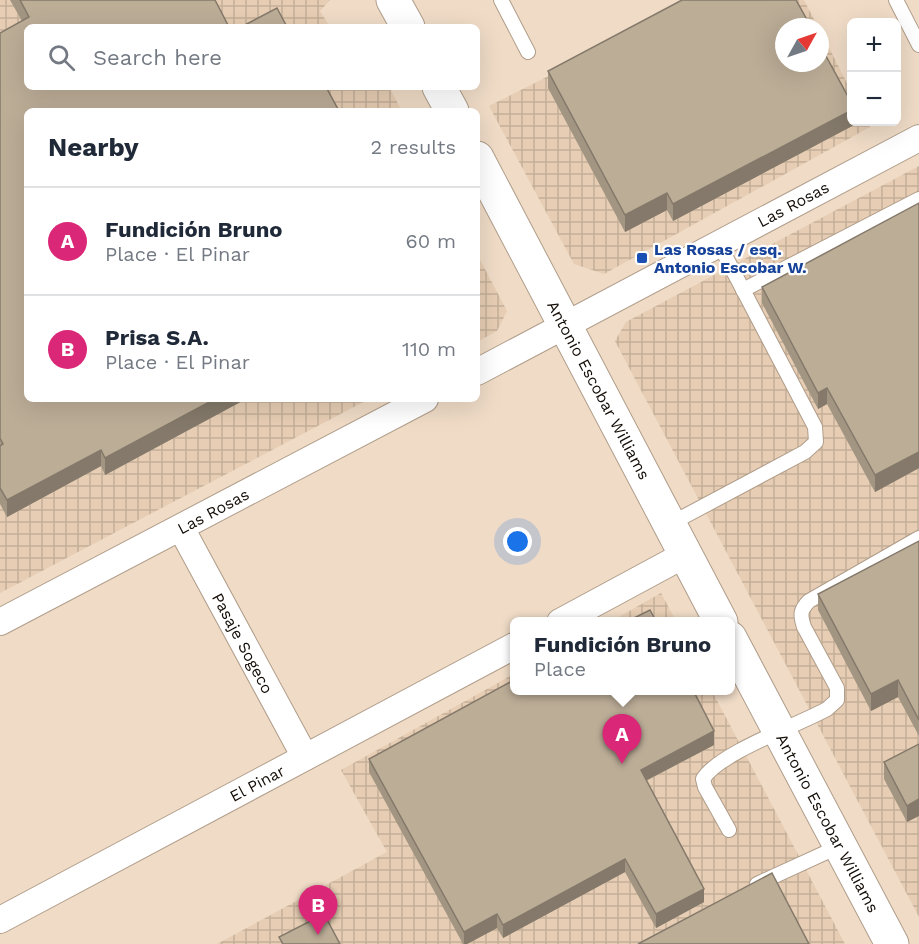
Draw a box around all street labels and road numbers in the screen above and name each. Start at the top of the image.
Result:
street label: Las Rosas [754,178,832,231]
street label: Antonio Escobar Williams [543,298,654,483]
street label: Las Rosas [174,485,252,538]
street label: Pasaje Sogeco [208,590,277,697]
street label: Antonio Escobar Williams [772,731,883,916]
street label: El Pinar [227,761,288,806]

